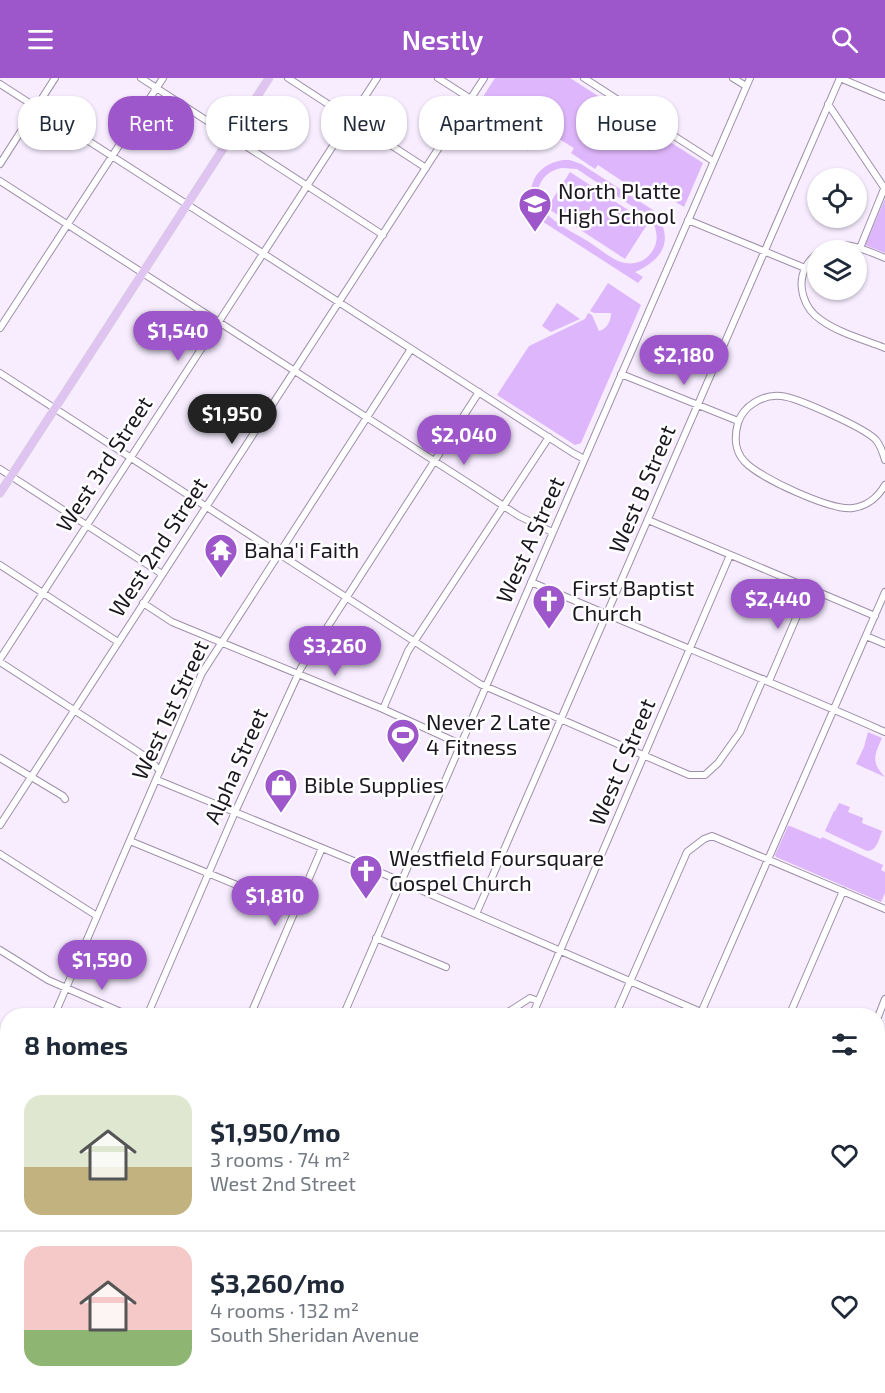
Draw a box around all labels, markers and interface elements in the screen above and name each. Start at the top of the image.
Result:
icon: menu [24,23,57,56]
text: Nestly [402,23,483,55]
icon: search [828,23,861,56]
chip: Buy [18,96,96,150]
chip: Rent [108,96,194,150]
chip: Filters [206,96,309,150]
chip: New [321,96,407,150]
chip: Apartment [419,96,564,150]
chip: House [576,96,678,150]
map controls [807,168,867,300]
button: locate [807,168,867,228]
place label: North Platte High School [558,177,681,228]
school or university icon: North Platte High School [517,186,553,233]
button: layers [807,240,867,300]
pin: $1,540 [129,311,227,362]
text: $1,540 [147,318,209,342]
pin: $2,180 [635,335,733,386]
text: $2,180 [654,342,714,366]
street label: West 3rd Street [50,391,157,536]
pin: $1,950 [183,394,281,445]
text: $1,950 [202,401,262,425]
pin: $2,040 [415,415,513,466]
street label: West B Street [602,421,680,556]
text: $2,040 [431,422,497,446]
street label: West 2nd Street [103,472,212,621]
street label: West A Street [490,472,569,607]
temple icon: Baha'i Faith [203,532,239,579]
place label: Baha'i Faith [244,536,359,562]
place label: First Baptist Church [572,574,694,625]
pin: $2,440 [729,579,827,630]
church icon: First Baptist Church [531,583,567,630]
text: $2,440 [745,586,811,610]
pin: $3,260 [286,626,384,677]
text: $3,260 [303,633,367,657]
street label: West 1st Street [125,636,213,784]
street label: West C Street [583,694,659,829]
street label: Alpha Street [198,704,272,827]
place label: Never 2 Late 4 Fitness [426,708,551,759]
sports icon: Never 2 Late 4 Fitness [385,717,421,764]
shop icon: Bible Supplies [263,767,299,814]
place label: Bible Supplies [304,771,444,797]
place label: Westfield Foursquare Gospel Church [389,844,604,895]
church icon: Westfield Foursquare Gospel Church [348,853,384,900]
pin: $1,810 [226,876,324,927]
text: $1,810 [246,883,304,907]
pin: $1,590 [53,940,151,991]
text: $1,590 [72,947,132,971]
icon: filters [828,1028,861,1061]
text: 8 homes [24,1029,128,1060]
text: $1,950/mo [210,1116,340,1147]
icon: home [72,1119,144,1191]
icon: heart [828,1139,861,1172]
text: 3 rooms · 74 m² [210,1147,350,1171]
text: West 2nd Street [210,1171,356,1195]
text: $3,260/mo [210,1267,345,1298]
icon: home [72,1270,144,1342]
icon: heart [828,1290,861,1323]
text: 4 rooms · 132 m² [210,1298,359,1322]
text: South Sheridan Avenue [210,1322,419,1346]

